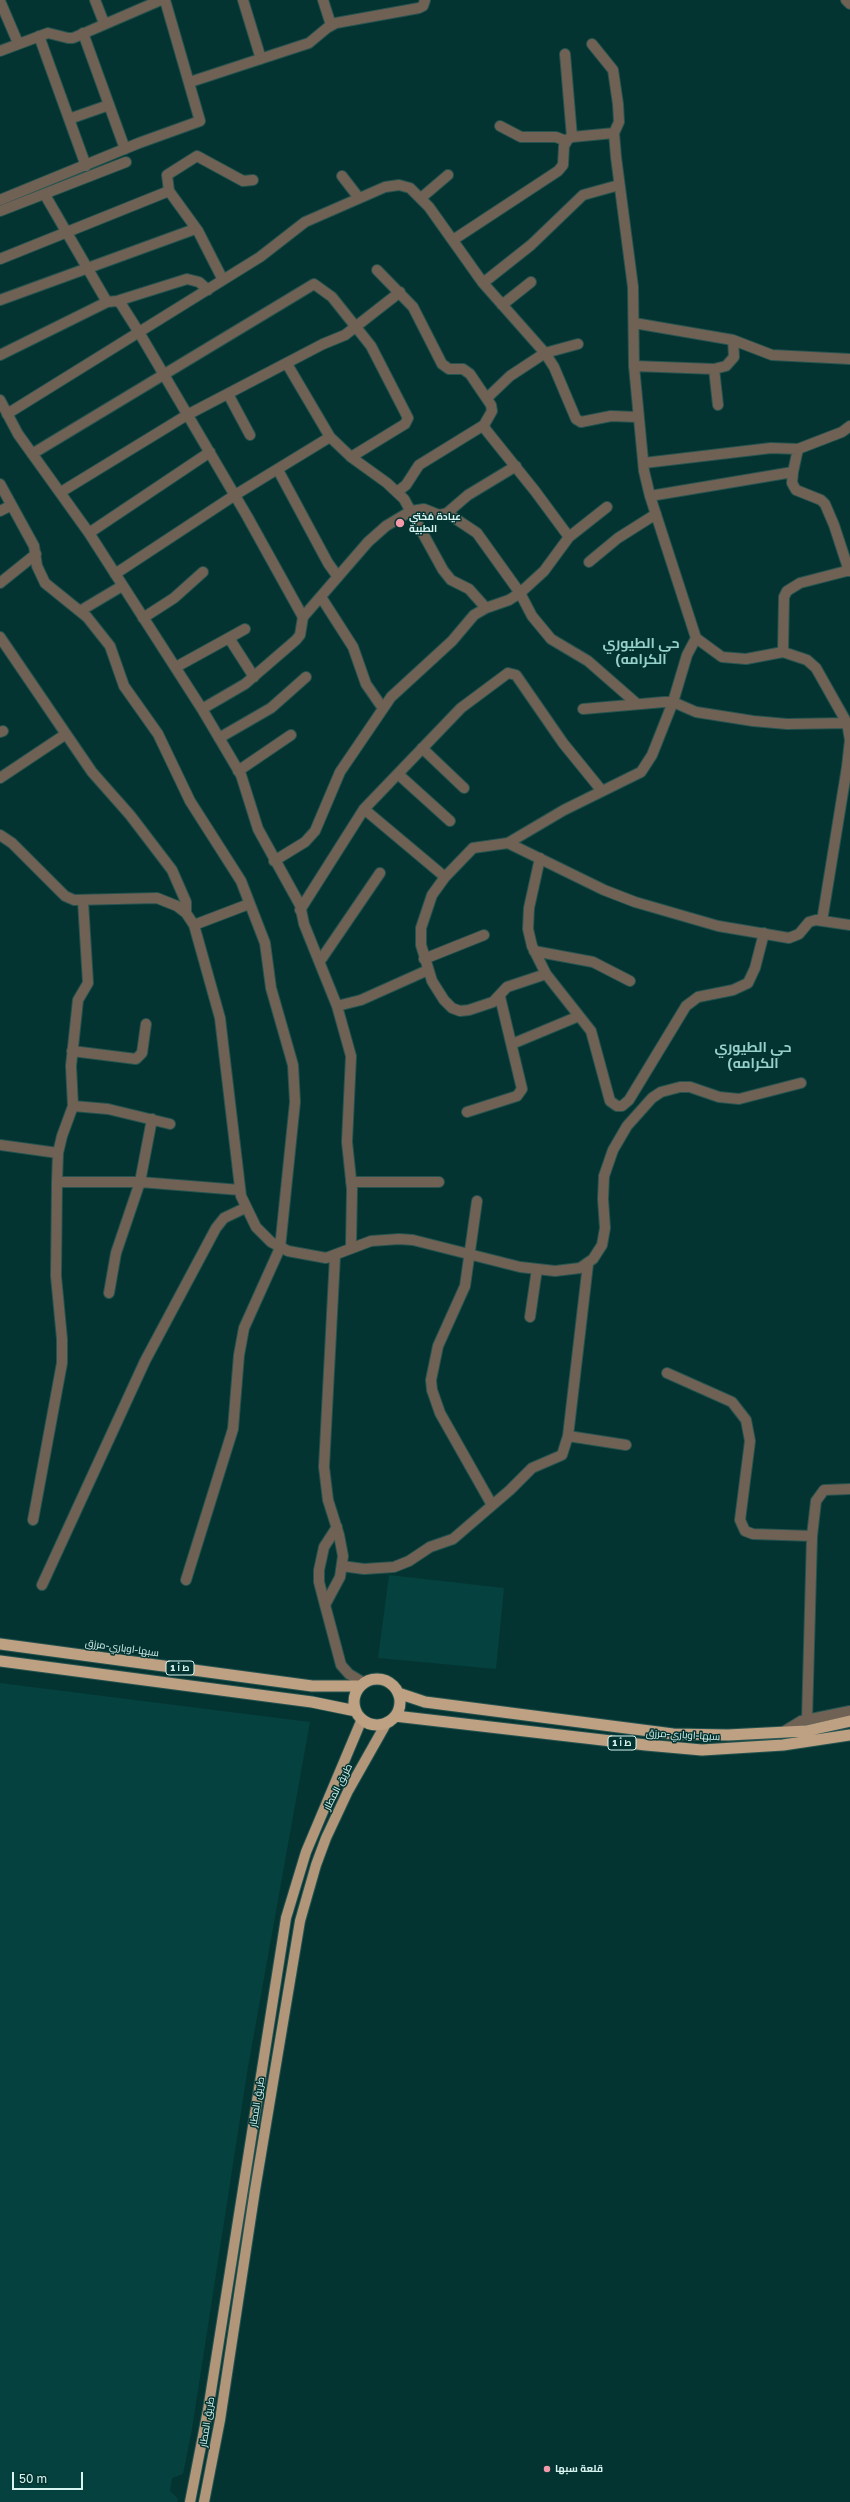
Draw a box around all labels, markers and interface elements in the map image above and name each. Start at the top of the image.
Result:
place label: عيادة مُختي الطبية [409,511,461,534]
marker: عيادة مُختي الطبية [394,517,406,529]
district label: حي الطيوري (الكرامه [602,636,680,668]
district label: حي الطيوري (الكرامه [714,1040,792,1072]
street label: سبها-اوباري-مرزق [84,1637,160,1659]
road number: ط أ 1 [166,1661,194,1675]
street label: سبها-اوباري-مرزق [646,1727,720,1743]
road number: ط أ 1 [608,1736,636,1750]
street label: طريق المطار [321,1762,355,1812]
street label: طريق المطار [247,2076,267,2128]
street label: طريق المطار [197,2396,217,2448]
place label: قلعة سبها [555,2463,603,2475]
scale bar [14,2464,85,2490]
marker: قلعة سبها [542,2464,552,2474]
text: 50 m [19,2471,47,2486]

